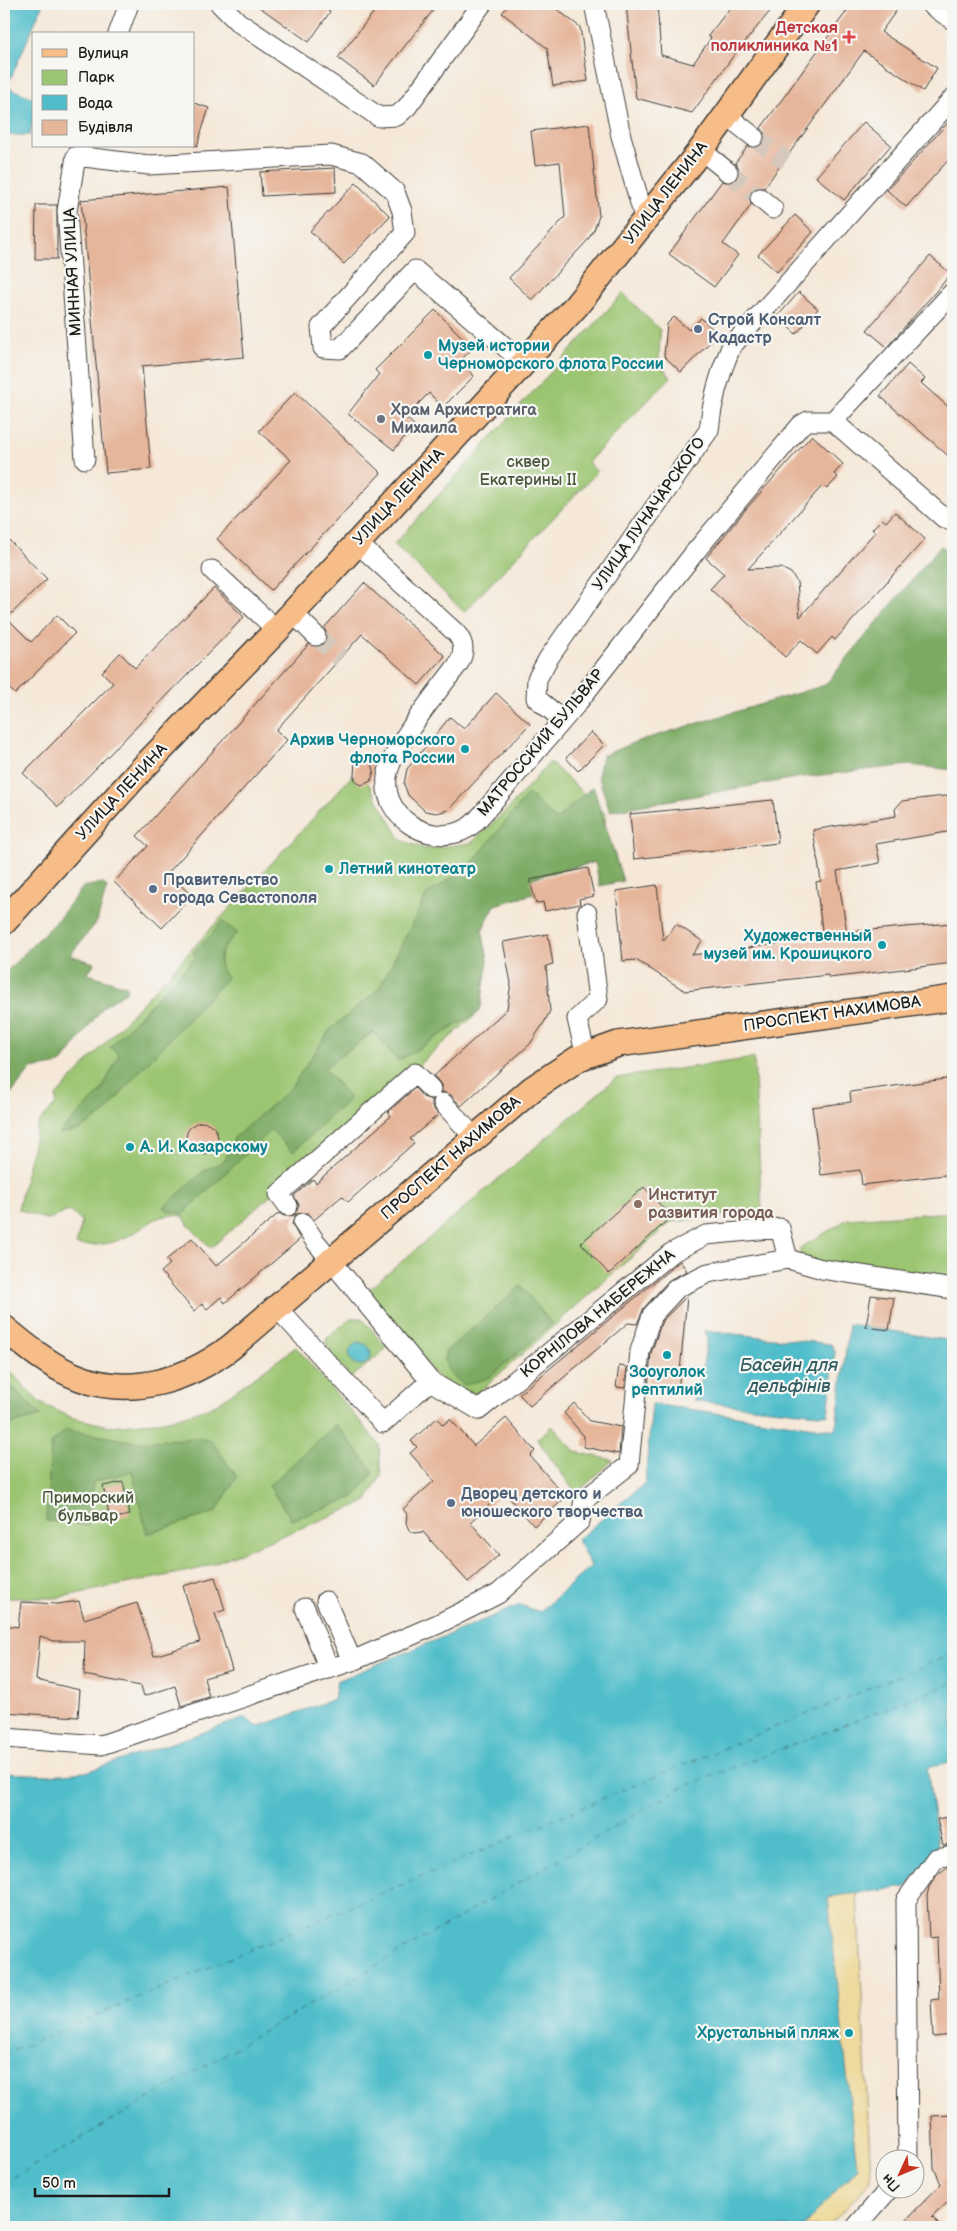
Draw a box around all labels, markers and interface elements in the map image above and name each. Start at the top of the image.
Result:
place label: Детская поликлиника №1 [710,19,838,56]
marker: Детская поликлиника №1 [842,30,856,44]
legend [32,32,195,148]
text: Вулиця [78,44,129,63]
text: Парк [78,68,115,87]
text: Вода [78,94,113,113]
text: Будівля [78,118,133,137]
street label: УЛИЦА ЛЕНИНА [620,138,712,248]
street label: МИННАЯ УЛИЦА [60,207,86,337]
place label: Строй Консалт Кадастр [708,311,821,348]
marker: Строй Консалт Кадастр [692,323,704,335]
place label: Музей истории Черноморского флота России [438,337,664,374]
marker: Музей истории Черноморского флота России [422,349,434,361]
place label: Храм Архистратига Михаила [390,401,537,438]
marker: Храм Архистратига Михаила [375,413,387,425]
street label: УЛИЦА ЛУНАЧАРСКОГО [589,433,710,594]
street label: УЛИЦА ЛЕНИНА [350,445,449,549]
park label: cквер Екатерины II [479,453,577,490]
street label: МАТРОССКИЙ БУЛЬВАР [474,666,608,820]
place label: Архив Черноморского флота России [289,731,455,768]
street label: УЛИЦА ЛЕНИНА [73,740,172,844]
marker: Архив Черноморского флота России [459,743,471,755]
place label: Летний кинотеатр [338,860,476,879]
marker: Летний кинотеатр [323,863,335,875]
place label: Правительство города Севастополя [163,871,317,908]
marker: Правительство города Севастополя [147,883,159,895]
place label: Художественный музей им. Крошицкого [703,927,872,964]
marker: Художественный музей им. Крошицкого [876,939,888,951]
street label: ПРОСПЕКТ НАХИМОВА [742,992,922,1036]
street label: ПРОСПЕКТ НАХИМОВА [377,1092,525,1224]
place label: А. И. Казарскому [139,1138,268,1157]
marker: А. И. Казарскому [124,1141,136,1153]
place label: Институт развития города [648,1186,774,1223]
marker: Институт развития города [632,1198,644,1210]
street label: КОРНІЛОВА НАБЕРЕЖНА [517,1246,679,1382]
marker: Зооуголок рептилий [661,1349,673,1361]
water label: Басейн для дельфiнiв [740,1355,838,1397]
place label: Зооуголок рептилий [629,1363,705,1400]
place label: Дворец детского и юношеского творчества [461,1485,643,1522]
park label: Приморский бульвар [42,1489,134,1526]
marker: Дворец детского и юношеского творчества [445,1497,457,1509]
place label: Хрустальный пляж [696,2024,840,2043]
marker: Хрустальный пляж [843,2027,855,2039]
north arrow [874,2148,924,2198]
scale bar [35,2166,169,2198]
text: Пн [878,2170,904,2195]
text: 50 m [42,2174,76,2193]

